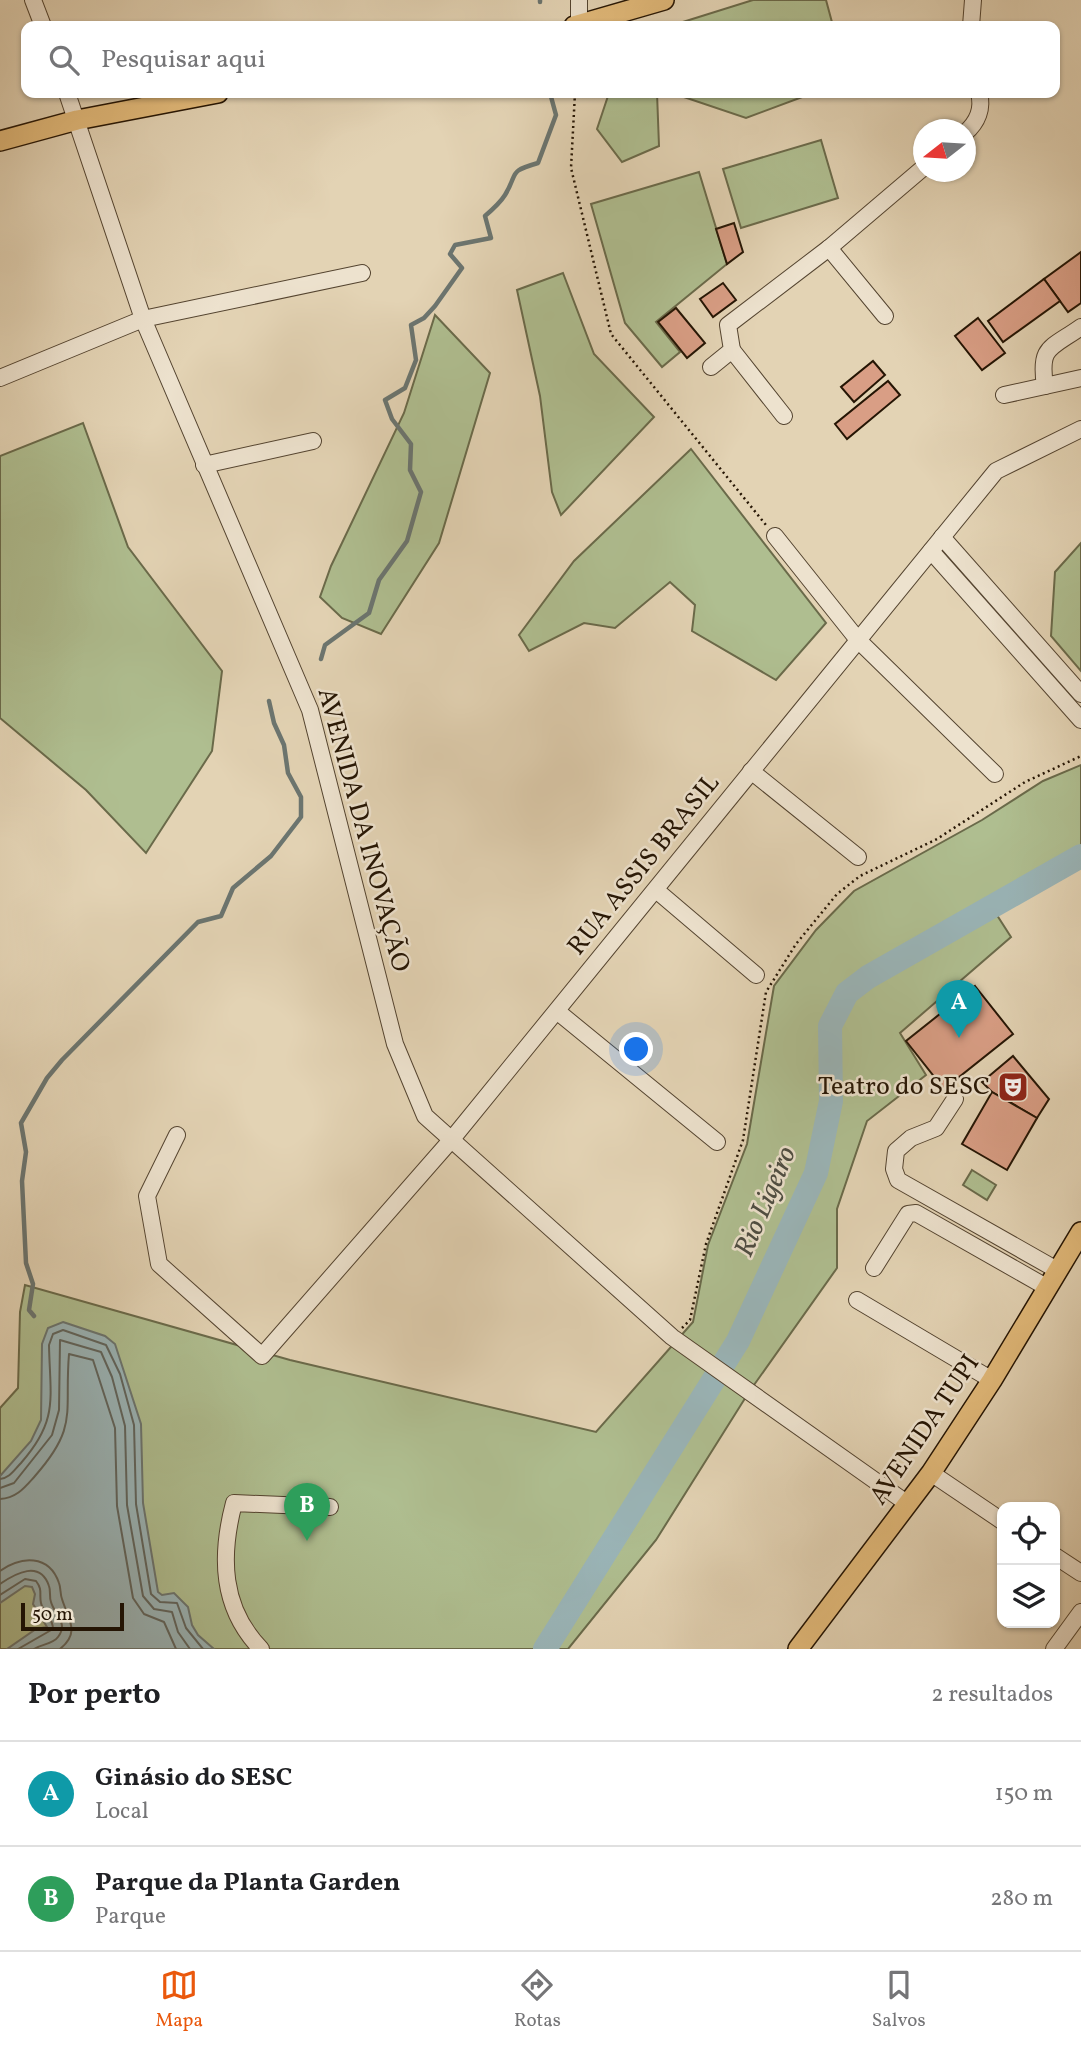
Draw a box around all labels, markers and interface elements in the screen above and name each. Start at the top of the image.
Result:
search box [21,21,1060,98]
icon: search [45,41,83,79]
text: Pesquisar aqui [101,42,266,78]
north arrow [913,119,976,182]
street label: AVENIDA DA INOVAÇÃO [308,684,418,976]
street label: RUA ASSIS BRASIL [560,766,729,963]
pin: A [936,980,982,1038]
your location [619,1032,653,1066]
place label: Teatro do SESC [818,1069,990,1105]
theatre icon: Teatro do SESC [996,1070,1030,1104]
water label: Rio Ligeiro [725,1141,807,1263]
street label: AVENIDA TUPI [861,1348,989,1512]
pin: B [284,1483,330,1541]
map controls [997,1502,1060,1628]
button: locate [997,1502,1060,1565]
button: layers [997,1565,1060,1628]
scale bar [21,1600,124,1632]
text: 50 m [32,1602,73,1628]
text: Por perto [28,1674,161,1716]
text: 2 resultados [931,1679,1053,1711]
text: Ginásio do SESC [95,1760,293,1796]
text: A [43,1778,59,1810]
text: 150 m [995,1778,1053,1810]
text: Local [95,1796,149,1828]
text: Parque da Planta Garden [95,1865,400,1901]
text: B [43,1883,59,1915]
text: 280 m [990,1883,1053,1915]
text: Parque [95,1901,166,1933]
tab: Mapa [155,1966,203,2034]
tab: Rotas [514,1966,561,2034]
tab: Salvos [872,1966,926,2034]

